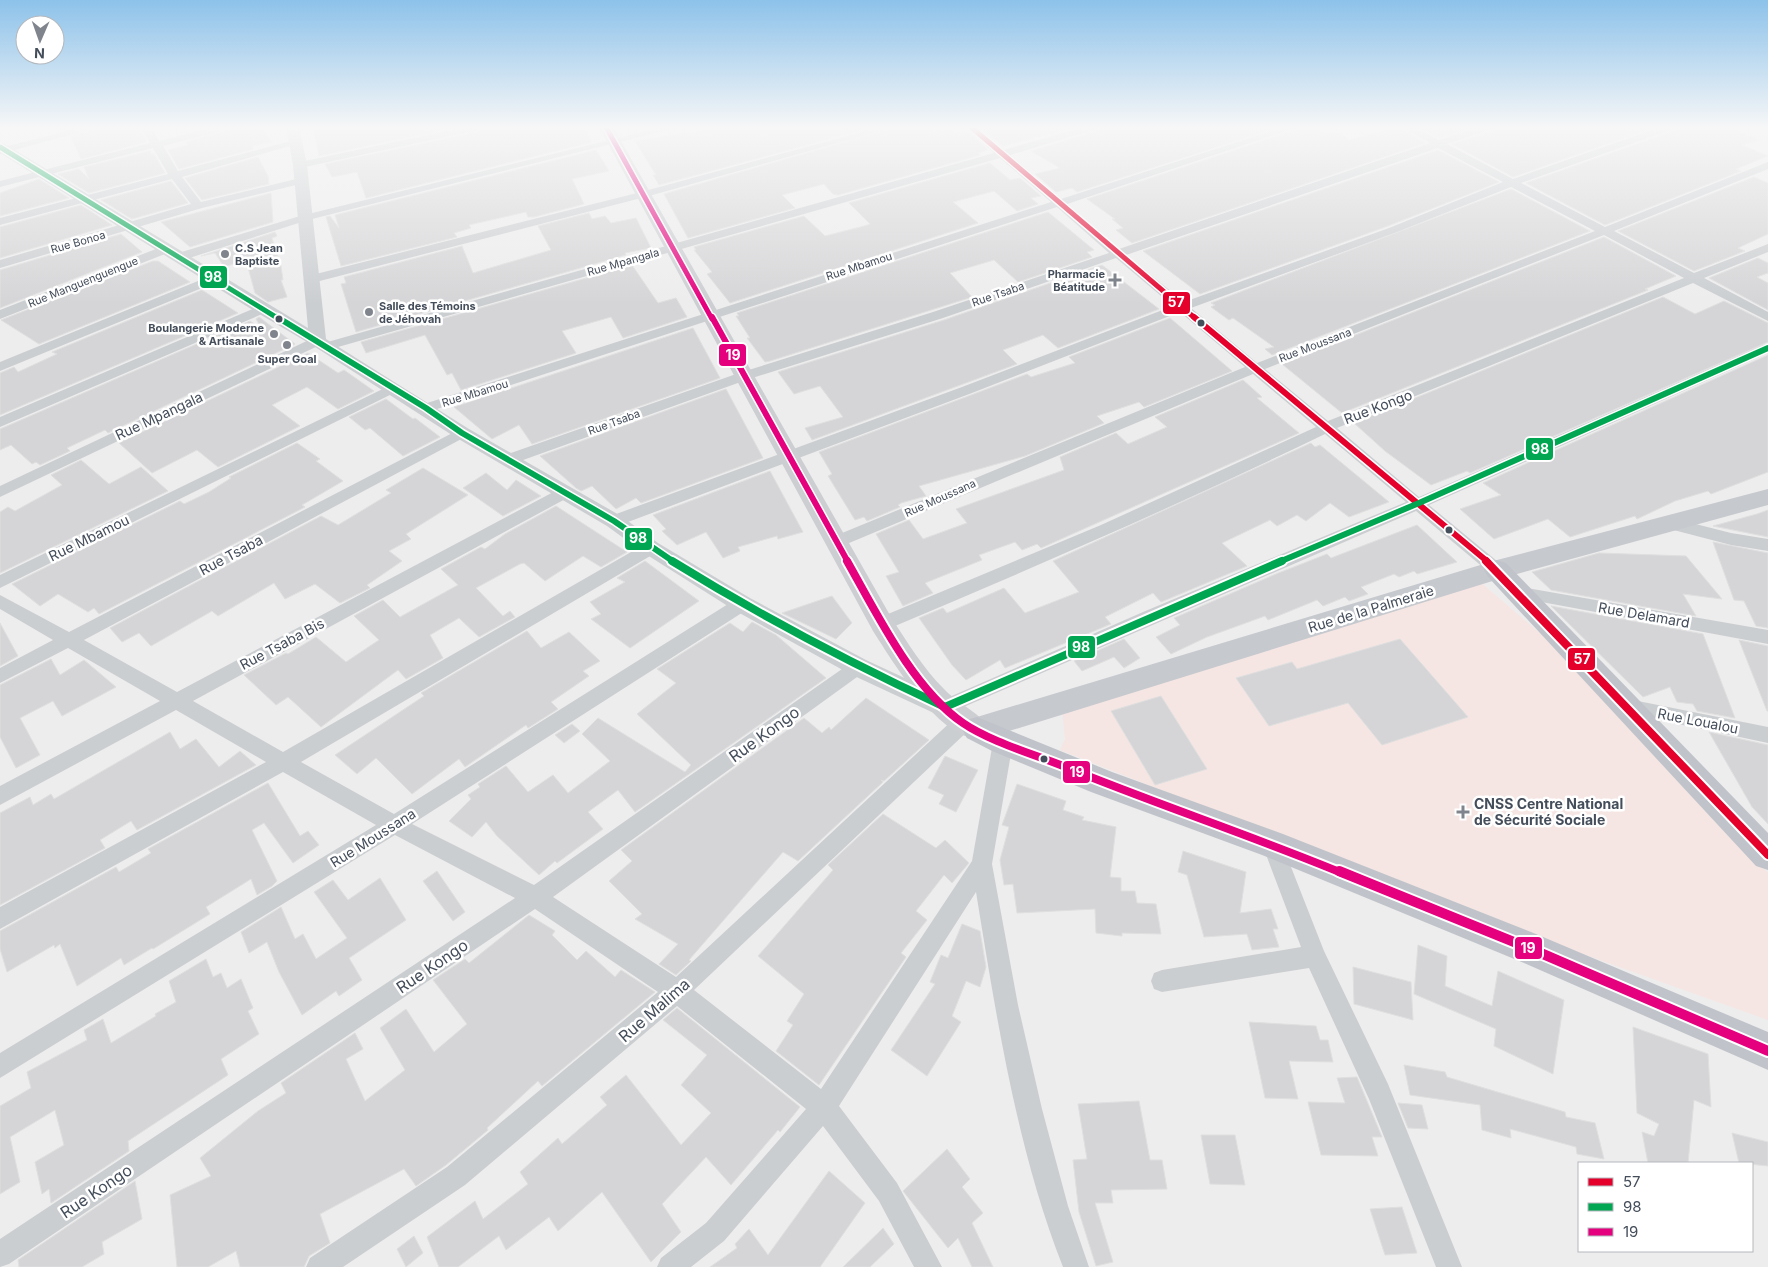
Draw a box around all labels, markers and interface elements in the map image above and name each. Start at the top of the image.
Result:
north arrow [15,15,65,65]
text: N [34,45,45,62]
street label: Rue Bonoa [49,228,107,256]
place label: C.S Jean Baptiste [235,241,283,268]
street label: Rue Mpangala [585,245,661,279]
marker: C.S Jean Baptiste [219,248,231,260]
street label: Rue Mbamou [824,249,894,283]
street label: Rue Manguenguengue [26,253,140,311]
line badge: 98 [199,265,228,289]
place label: Pharmacie Béatitude [1048,267,1105,294]
text: 98 [204,268,222,285]
marker: Pharmacie Béatitude [1109,274,1121,286]
street label: Rue Tsaba [970,279,1026,309]
line badge: 57 [1162,291,1191,315]
text: 57 [1167,293,1185,310]
place label: Salle des Témoins de Jéhovah [379,299,476,326]
marker: Salle des Témoins de Jéhovah [363,306,375,318]
unlabelled marker [274,314,284,324]
unlabelled marker [1196,318,1206,328]
place label: Boulangerie Moderne & Artisanale [148,321,264,348]
street label: Rue Moussana [1277,325,1353,365]
marker: Boulangerie Moderne & Artisanale [268,328,280,340]
marker: Super Goal [281,339,293,351]
line badge: 19 [718,343,747,367]
text: 19 [725,346,741,363]
place label: Super Goal [257,352,317,366]
street label: Rue Mbamou [440,376,510,410]
street label: Rue Kongo [1341,386,1414,427]
street label: Rue Mpangala [112,388,205,443]
street label: Rue Tsaba [586,406,642,438]
line badge: 98 [1525,437,1554,461]
text: 98 [1531,440,1549,457]
street label: Rue Moussana [902,476,978,520]
street label: Rue Mbamou [46,511,132,564]
unlabelled marker [1444,525,1454,535]
line badge: 98 [624,527,653,551]
text: 98 [629,529,647,546]
street label: Rue Tsaba [196,531,265,578]
street label: Rue de la Palmeraie [1306,581,1436,636]
street label: Rue Delamard [1597,598,1691,631]
street label: Rue Tsaba Bis [237,614,327,673]
line badge: 98 [1067,635,1096,659]
text: 98 [1072,638,1090,655]
line badge: 57 [1567,647,1596,671]
text: 57 [1573,650,1591,667]
street label: Rue Kongo [725,702,803,766]
street label: Rue Loualou [1656,704,1740,737]
unlabelled marker [1039,754,1049,764]
line badge: 19 [1062,760,1091,784]
text: 19 [1069,763,1085,780]
place label: CNSS Centre National de Sécurité Sociale [1474,795,1623,828]
street label: Rue Moussana [327,805,419,871]
marker: CNSS Centre National de Sécurité Sociale [1456,805,1470,819]
street label: Rue Kongo [392,935,472,997]
line badge: 19 [1514,936,1543,960]
text: 19 [1520,939,1536,956]
street label: Rue Malima [614,974,694,1046]
street label: Rue Kongo [56,1160,136,1222]
legend [1578,1162,1753,1252]
text: 57 [1623,1172,1641,1191]
text: 98 [1623,1197,1642,1216]
text: 19 [1623,1222,1638,1241]

